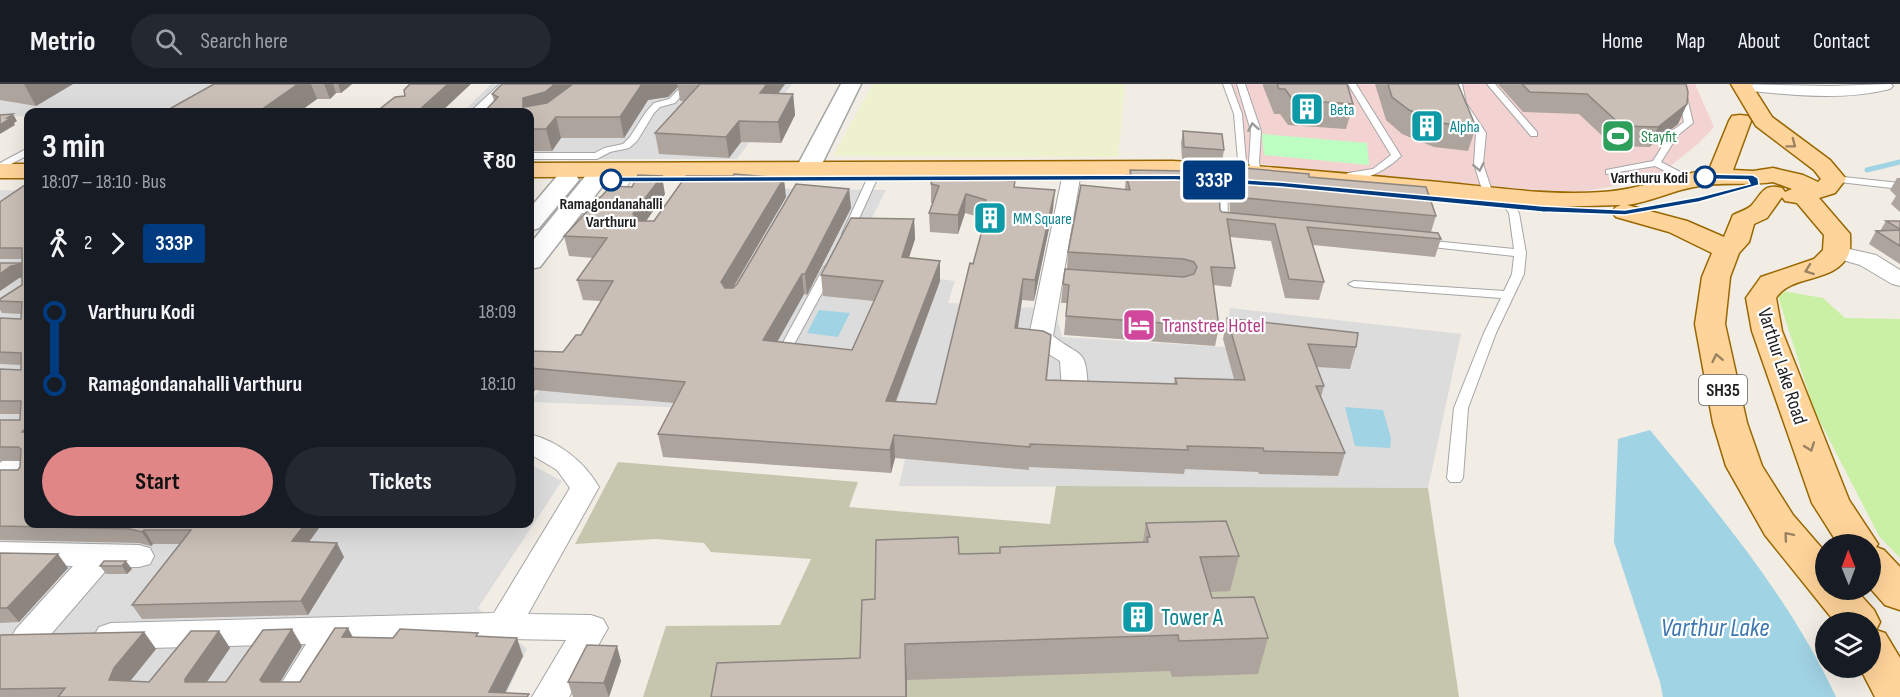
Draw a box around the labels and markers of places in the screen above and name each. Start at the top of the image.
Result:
building icon: Beta [1289,91,1325,127]
place label: Beta [1330,101,1354,120]
building icon: Alpha [1409,108,1445,144]
place label: Alpha [1449,118,1480,137]
sports icon: Stayfit [1600,118,1636,154]
place label: Stayfit [1641,128,1677,147]
marker: Varthuru Kodi [1694,166,1716,188]
marker: Ramagondanahalli Varthuru [600,169,622,191]
place label: Varthuru Kodi [1610,169,1688,188]
place label: Ramagondanahalli Varthuru [560,195,662,232]
building icon: MM Square [972,200,1008,236]
place label: MM Square [1013,210,1072,229]
hotel icon: Transtree Hotel [1121,307,1157,343]
place label: Transtree Hotel [1162,314,1264,338]
building icon: Tower A [1120,599,1156,635]
place label: Tower A [1161,603,1224,632]

